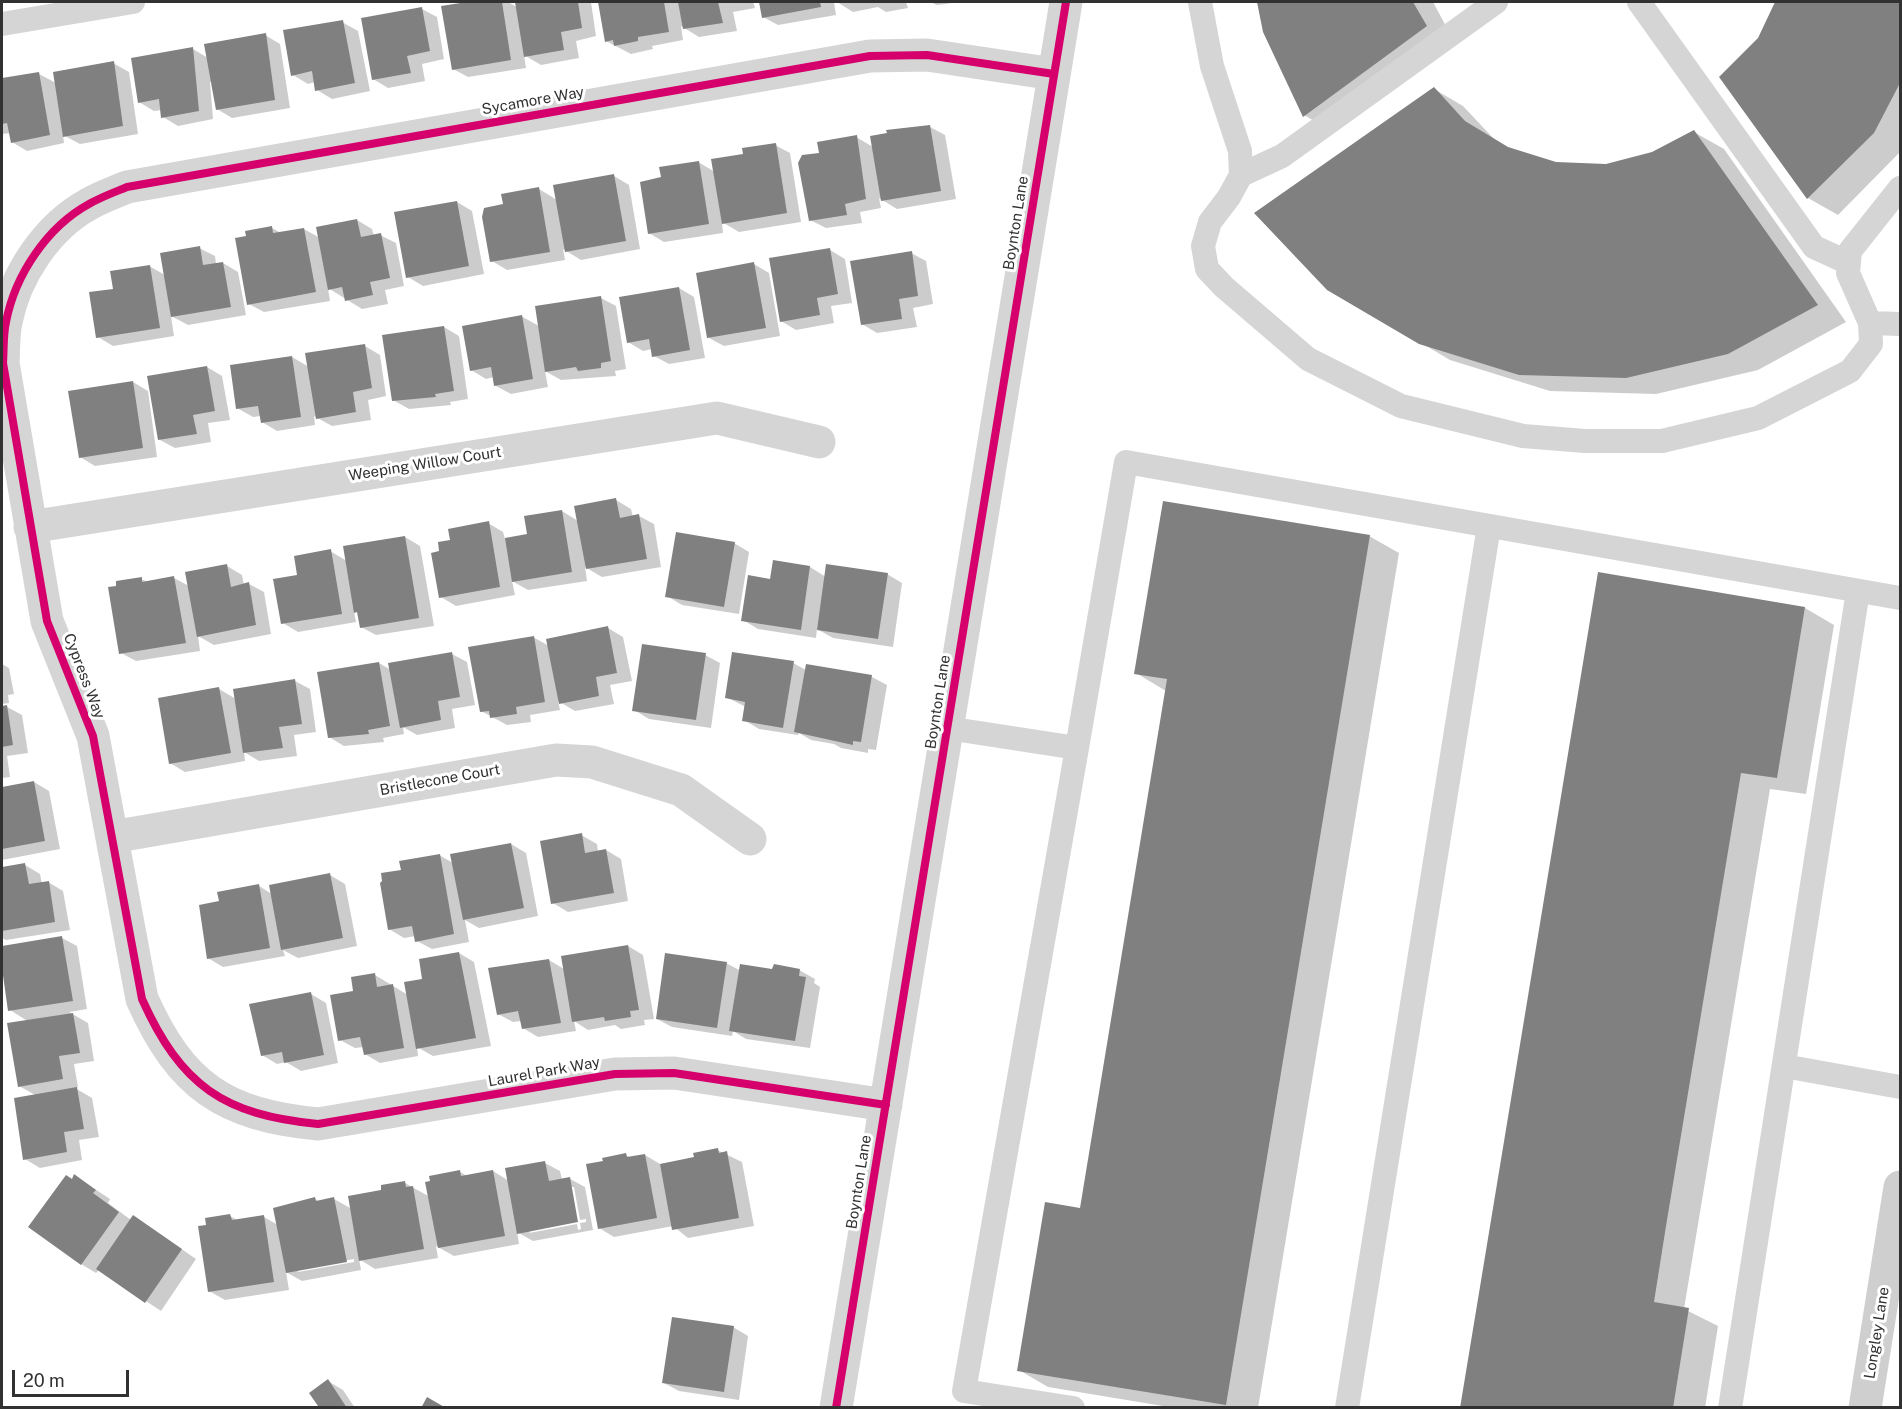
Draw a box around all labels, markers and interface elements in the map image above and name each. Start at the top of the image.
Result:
street label: Sycamore Way [481,83,585,119]
street label: Boynton Lane [1000,175,1032,271]
street label: Weeping Willow Court [347,443,503,485]
street label: Cypress Way [59,631,109,721]
street label: Boynton Lane [922,654,954,750]
street label: Bristlecone Court [378,761,502,799]
street label: Laurel Park Way [487,1053,601,1091]
street label: Boynton Lane [843,1134,875,1230]
street label: Longley Lane [1861,1286,1893,1380]
scale bar [15,1358,132,1396]
text: 20 m [23,1370,65,1391]

